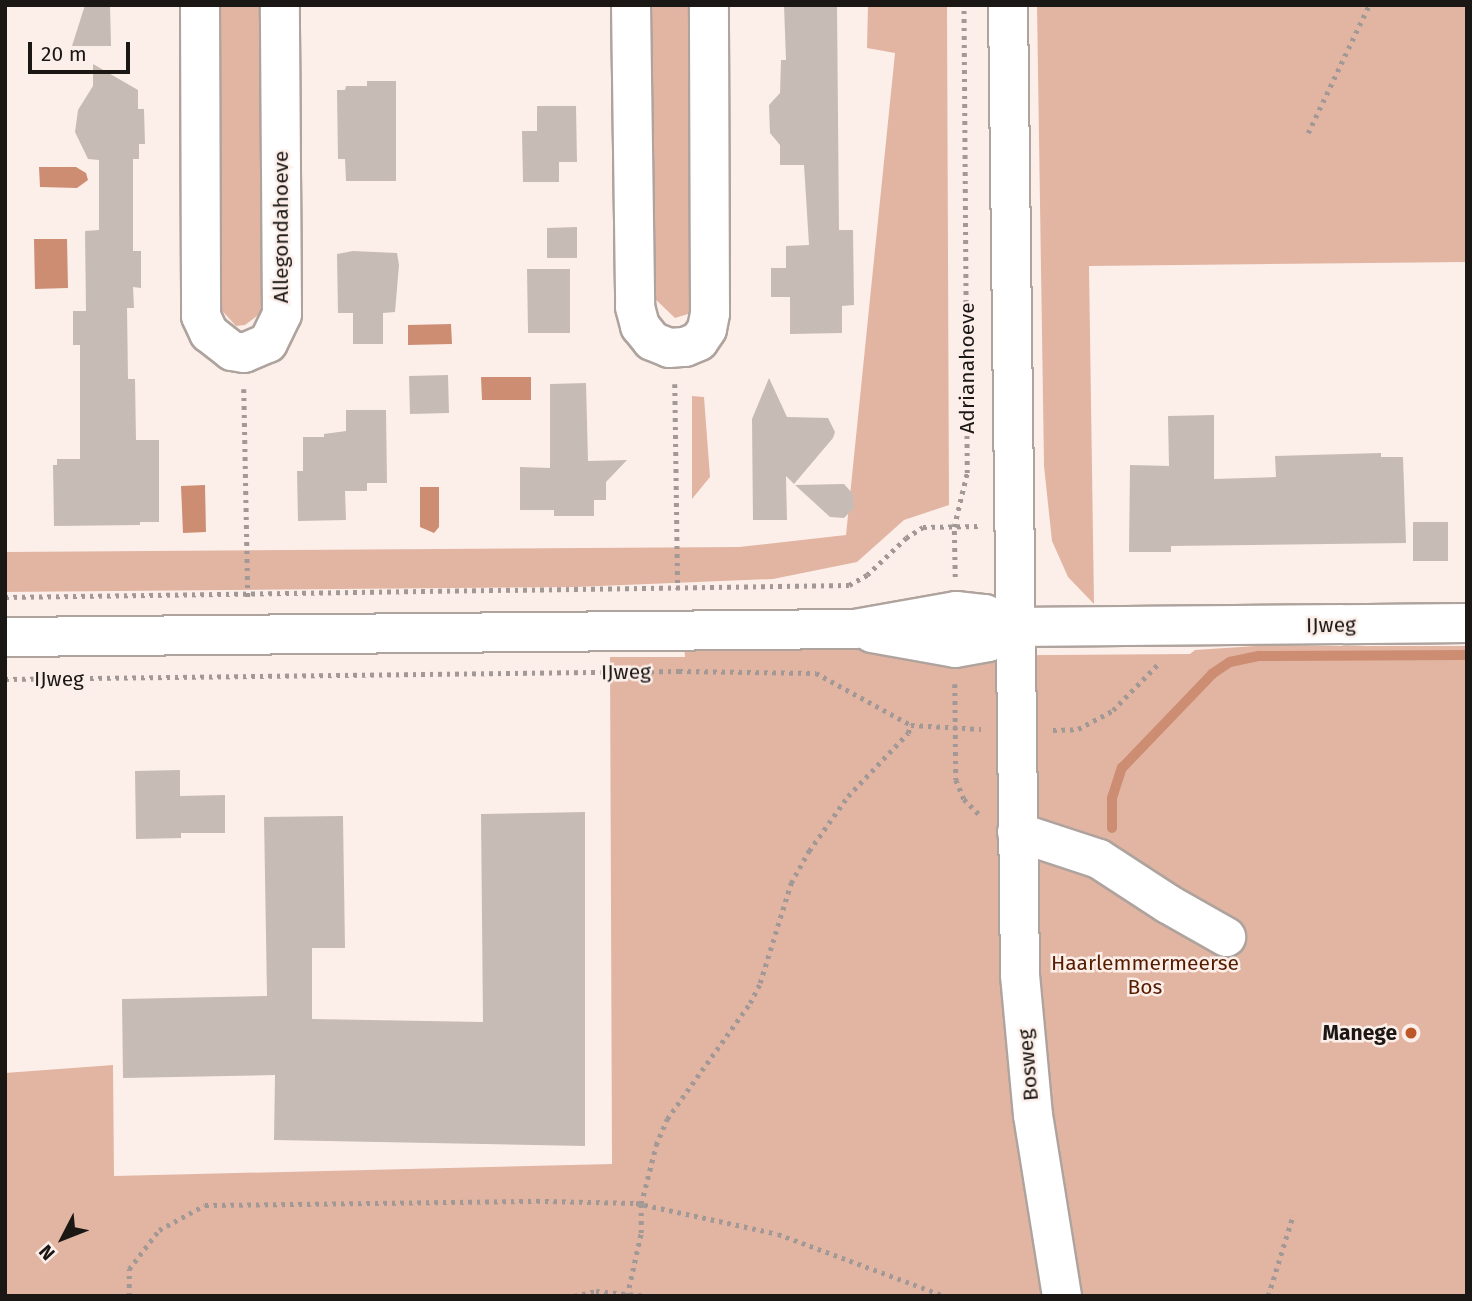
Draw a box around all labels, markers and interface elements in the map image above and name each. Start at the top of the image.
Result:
scale bar [32,28,133,72]
text: 20 m [41,41,87,67]
street label: Allegondahoeve [268,151,294,303]
street label: Adrianahoeve [954,302,980,434]
street label: IJweg [1306,612,1356,638]
street label: IJweg [601,659,651,685]
street label: IJweg [34,666,84,692]
park label: Haarlemmermeerse Bos [1051,950,1239,1000]
place label: Manege [1323,1020,1397,1046]
marker: Manege [1403,1025,1419,1041]
street label: Bosweg [1012,1028,1044,1102]
north arrow [28,1203,98,1273]
text: N [34,1240,60,1265]

